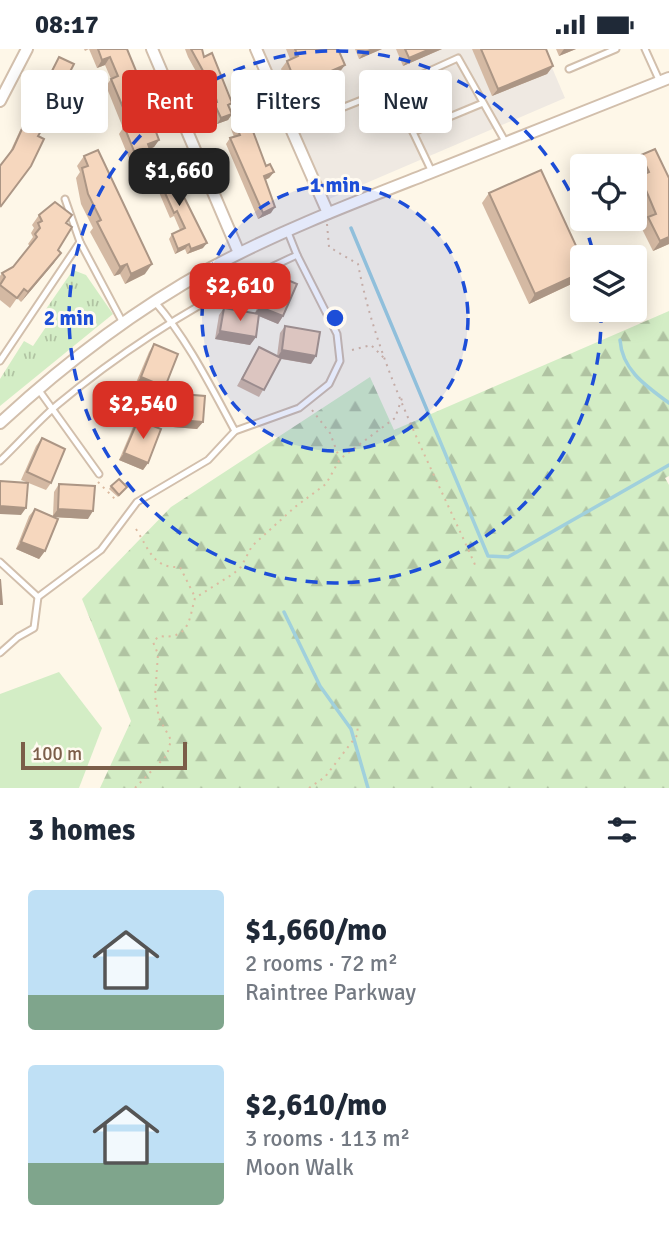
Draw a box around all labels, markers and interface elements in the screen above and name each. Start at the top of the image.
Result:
text: 08:17 [35,9,99,41]
chip: Buy [21,70,108,133]
chip: Rent [122,70,217,133]
chip: Filters [231,70,345,133]
chip: New [359,70,452,133]
pin: $1,660 [122,149,236,208]
map controls [570,154,647,322]
button: locate [570,154,647,231]
text: $1,660 [145,156,213,185]
text: 1 min [310,172,360,198]
button: layers [570,245,647,322]
pin: $2,610 [183,264,297,323]
text: $2,610 [206,271,274,300]
text: 2 min [44,305,94,331]
centre of rings [323,306,347,330]
pin: $2,540 [86,381,200,441]
text: $2,540 [109,389,177,418]
scale bar [21,739,187,771]
text: 100 m [32,742,82,766]
icon: filters [603,811,641,849]
text: 3 homes [28,812,135,849]
text: $1,660/mo [245,912,387,949]
icon: home [84,918,168,1002]
text: 2 rooms · 72 m² [245,949,398,978]
text: Raintree Parkway [245,978,416,1007]
text: $2,610/mo [245,1087,387,1124]
icon: home [84,1093,168,1177]
text: 3 rooms · 113 m² [245,1124,410,1153]
text: Moon Walk [245,1153,354,1182]

